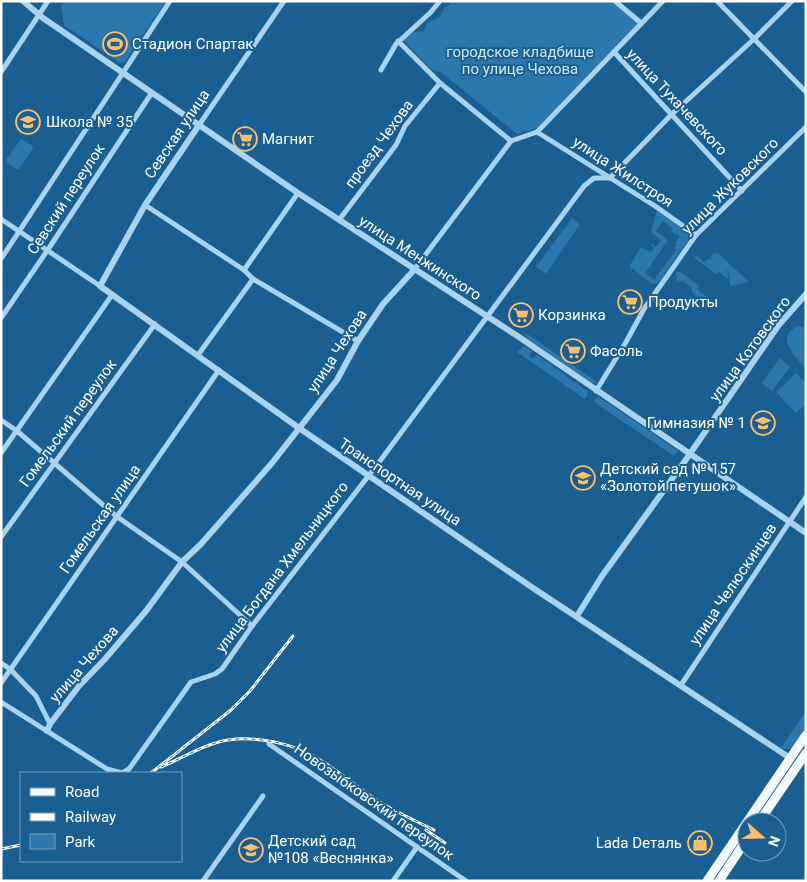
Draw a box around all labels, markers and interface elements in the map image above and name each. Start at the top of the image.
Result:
sports icon: Стадион Спартак [102,31,128,57]
place label: Стадион Спартак [132,35,253,53]
park label: городское кладбище по улице Чехова [446,43,594,78]
street label: улица Тухачевского [623,45,731,159]
street label: Севская улица [141,86,213,182]
street label: проезд Чехова [341,96,417,192]
school or university icon: Школа № 35 [15,109,41,135]
place label: Школа № 35 [46,113,133,131]
supermarket icon: Магнит [232,126,258,152]
place label: Магнит [262,130,314,148]
street label: улица Жилстроя [569,133,677,211]
street label: улица Жуковского [678,134,782,238]
street label: Севский переулок [24,140,108,258]
street label: улица Менжинского [355,212,485,304]
supermarket icon: Продукты [617,289,643,315]
place label: Продукты [648,293,718,311]
street label: улица Котовского [706,293,794,405]
supermarket icon: Корзинка [508,302,534,328]
street label: улица Чехова [303,306,371,396]
place label: Корзинка [538,306,606,324]
supermarket icon: Фасоль [560,338,586,364]
place label: Фасоль [590,342,643,360]
street label: Гомельский переулок [16,356,120,490]
school or university icon: Гимназия № 1 [750,410,776,436]
place label: Гимназия № 1 [647,414,746,432]
street label: Транспортная улица [336,434,464,530]
place label: Детский сад № 157 «Золотой петушок» [600,460,736,495]
street label: Гомельская улица [56,461,144,577]
school or university icon: Детский сад № 157 «Золотой петушок» [570,465,596,491]
street label: улица Богдана Хмельницкого [212,478,352,656]
street label: улица Челюскинцев [686,520,780,648]
street label: улица Чехова [46,622,122,706]
street label: Новозыбковский переулок [291,740,457,864]
legend [20,772,182,862]
text: Road [65,783,99,801]
text: Railway [65,808,116,826]
north arrow [737,812,787,862]
shop icon: Lada Dеталь [687,830,713,856]
place label: Детский сад №108 «Веснянка» [268,832,393,867]
text: Park [65,833,96,851]
place label: Lada Dеталь [596,834,682,852]
text: N [765,834,783,849]
school or university icon: Детский сад №108 «Веснянка» [238,837,264,863]

